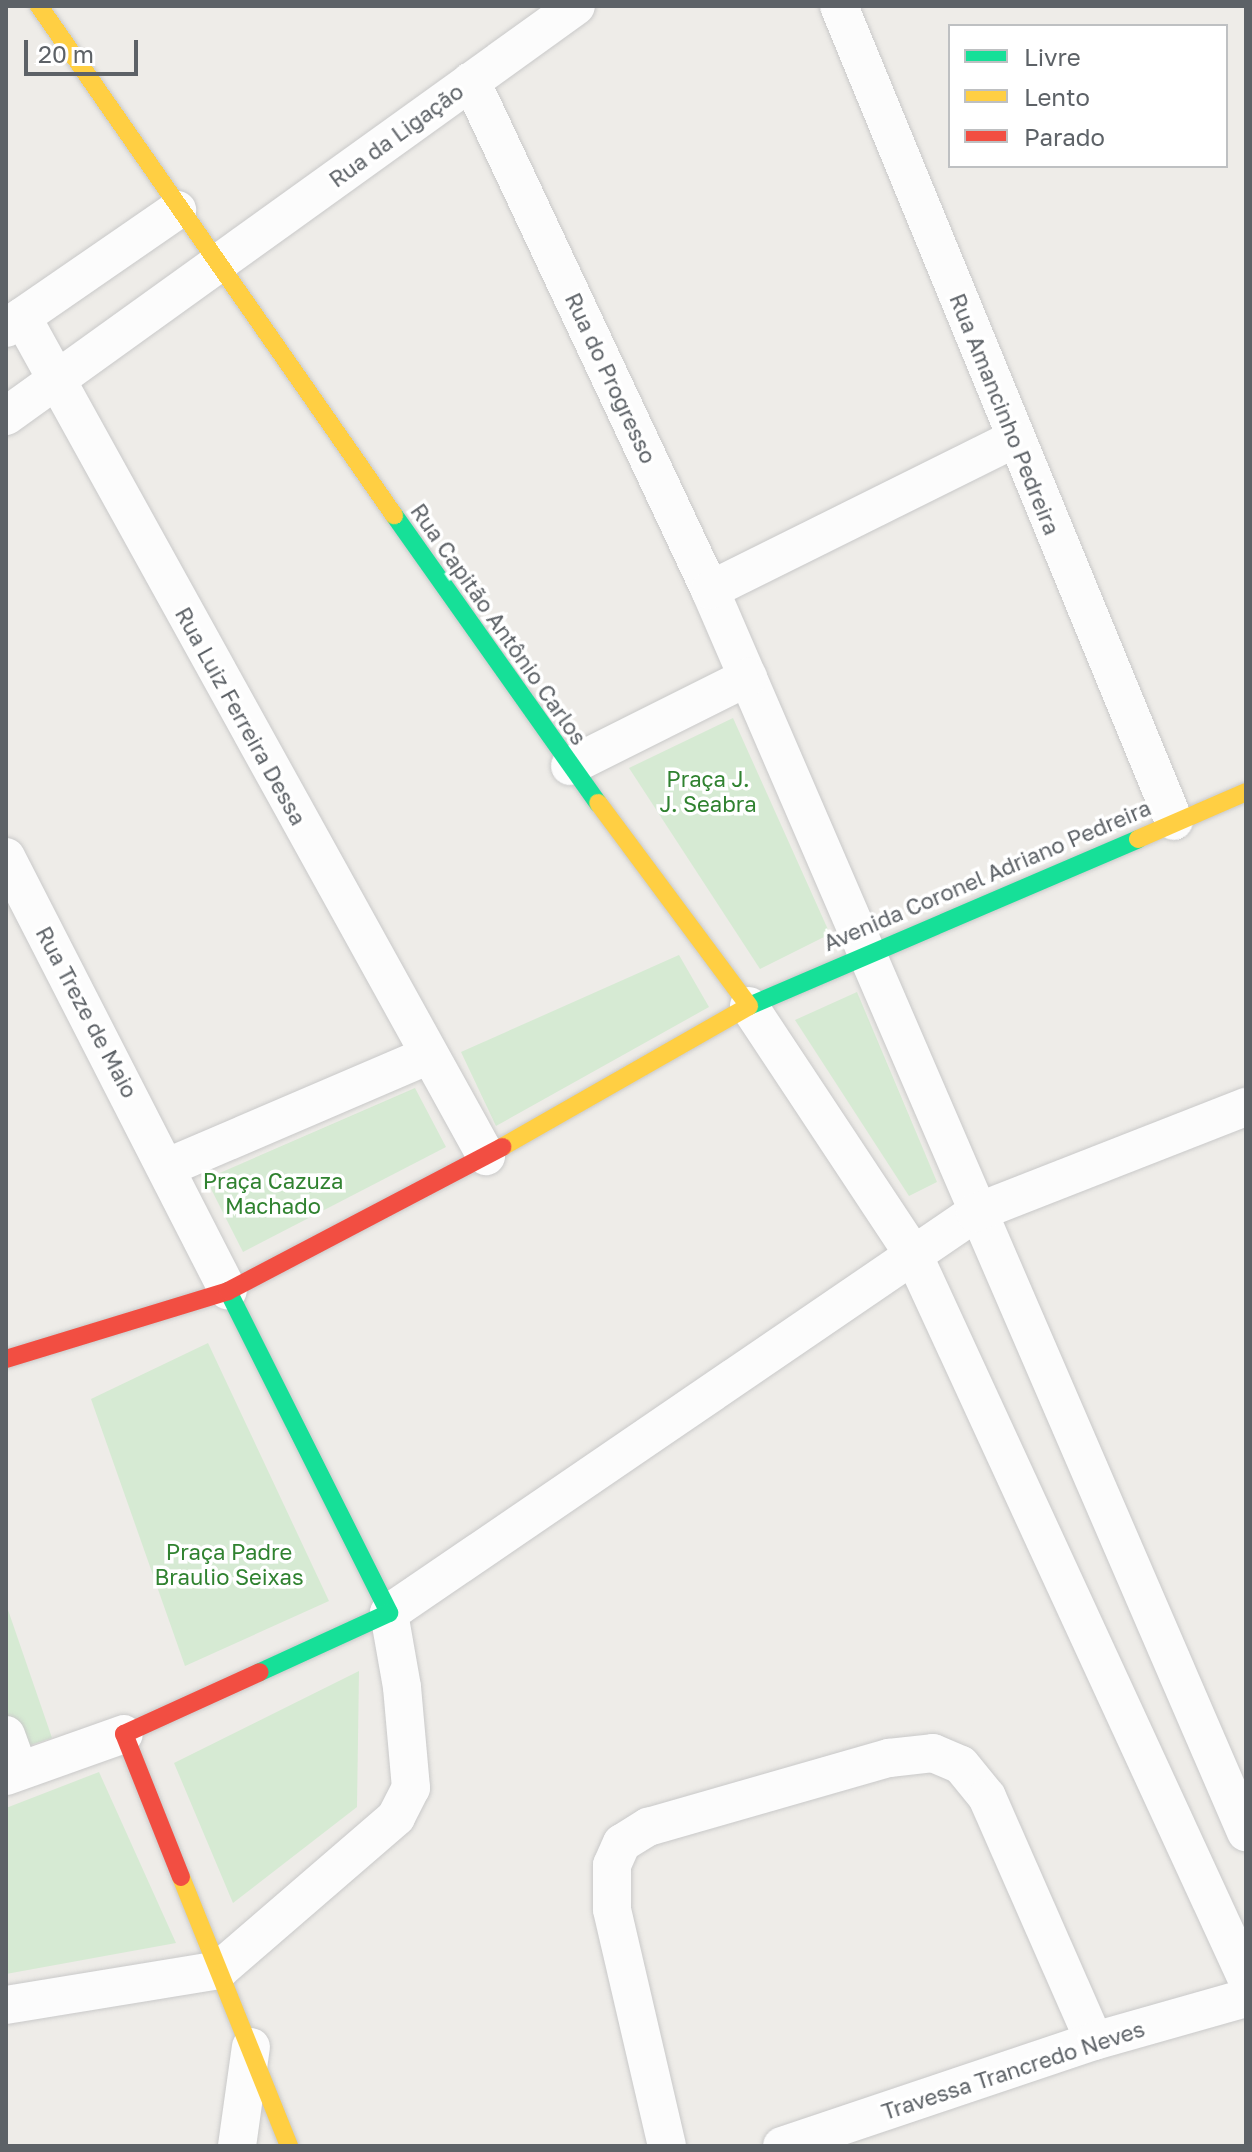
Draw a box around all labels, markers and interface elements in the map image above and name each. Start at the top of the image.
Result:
scale bar [28,24,142,74]
legend [948,24,1228,168]
text: 20 m [38,39,94,68]
text: Livre [1024,42,1081,71]
street label: Rua da Ligação [324,78,468,192]
text: Lento [1024,82,1090,111]
text: Parado [1024,122,1105,151]
street label: Rua do Progresso [560,289,662,467]
street label: Rua Amancinho Pedreira [944,290,1066,538]
street label: Rua Capitão Antônio Carlos [405,498,593,750]
street label: Rua Luiz Ferreira Dessa [170,602,312,830]
park label: Praça J. J. Seabra [659,765,757,816]
street label: Avenida Coronel Adriano Pedreira [819,794,1155,956]
street label: Rua Treze de Maio [31,922,143,1102]
park label: Praça Cazuza Machado [203,1167,343,1218]
park label: Praça Padre Braulio Seixas [154,1538,304,1590]
street label: Travessa Trancredo Neves [878,2015,1148,2125]

